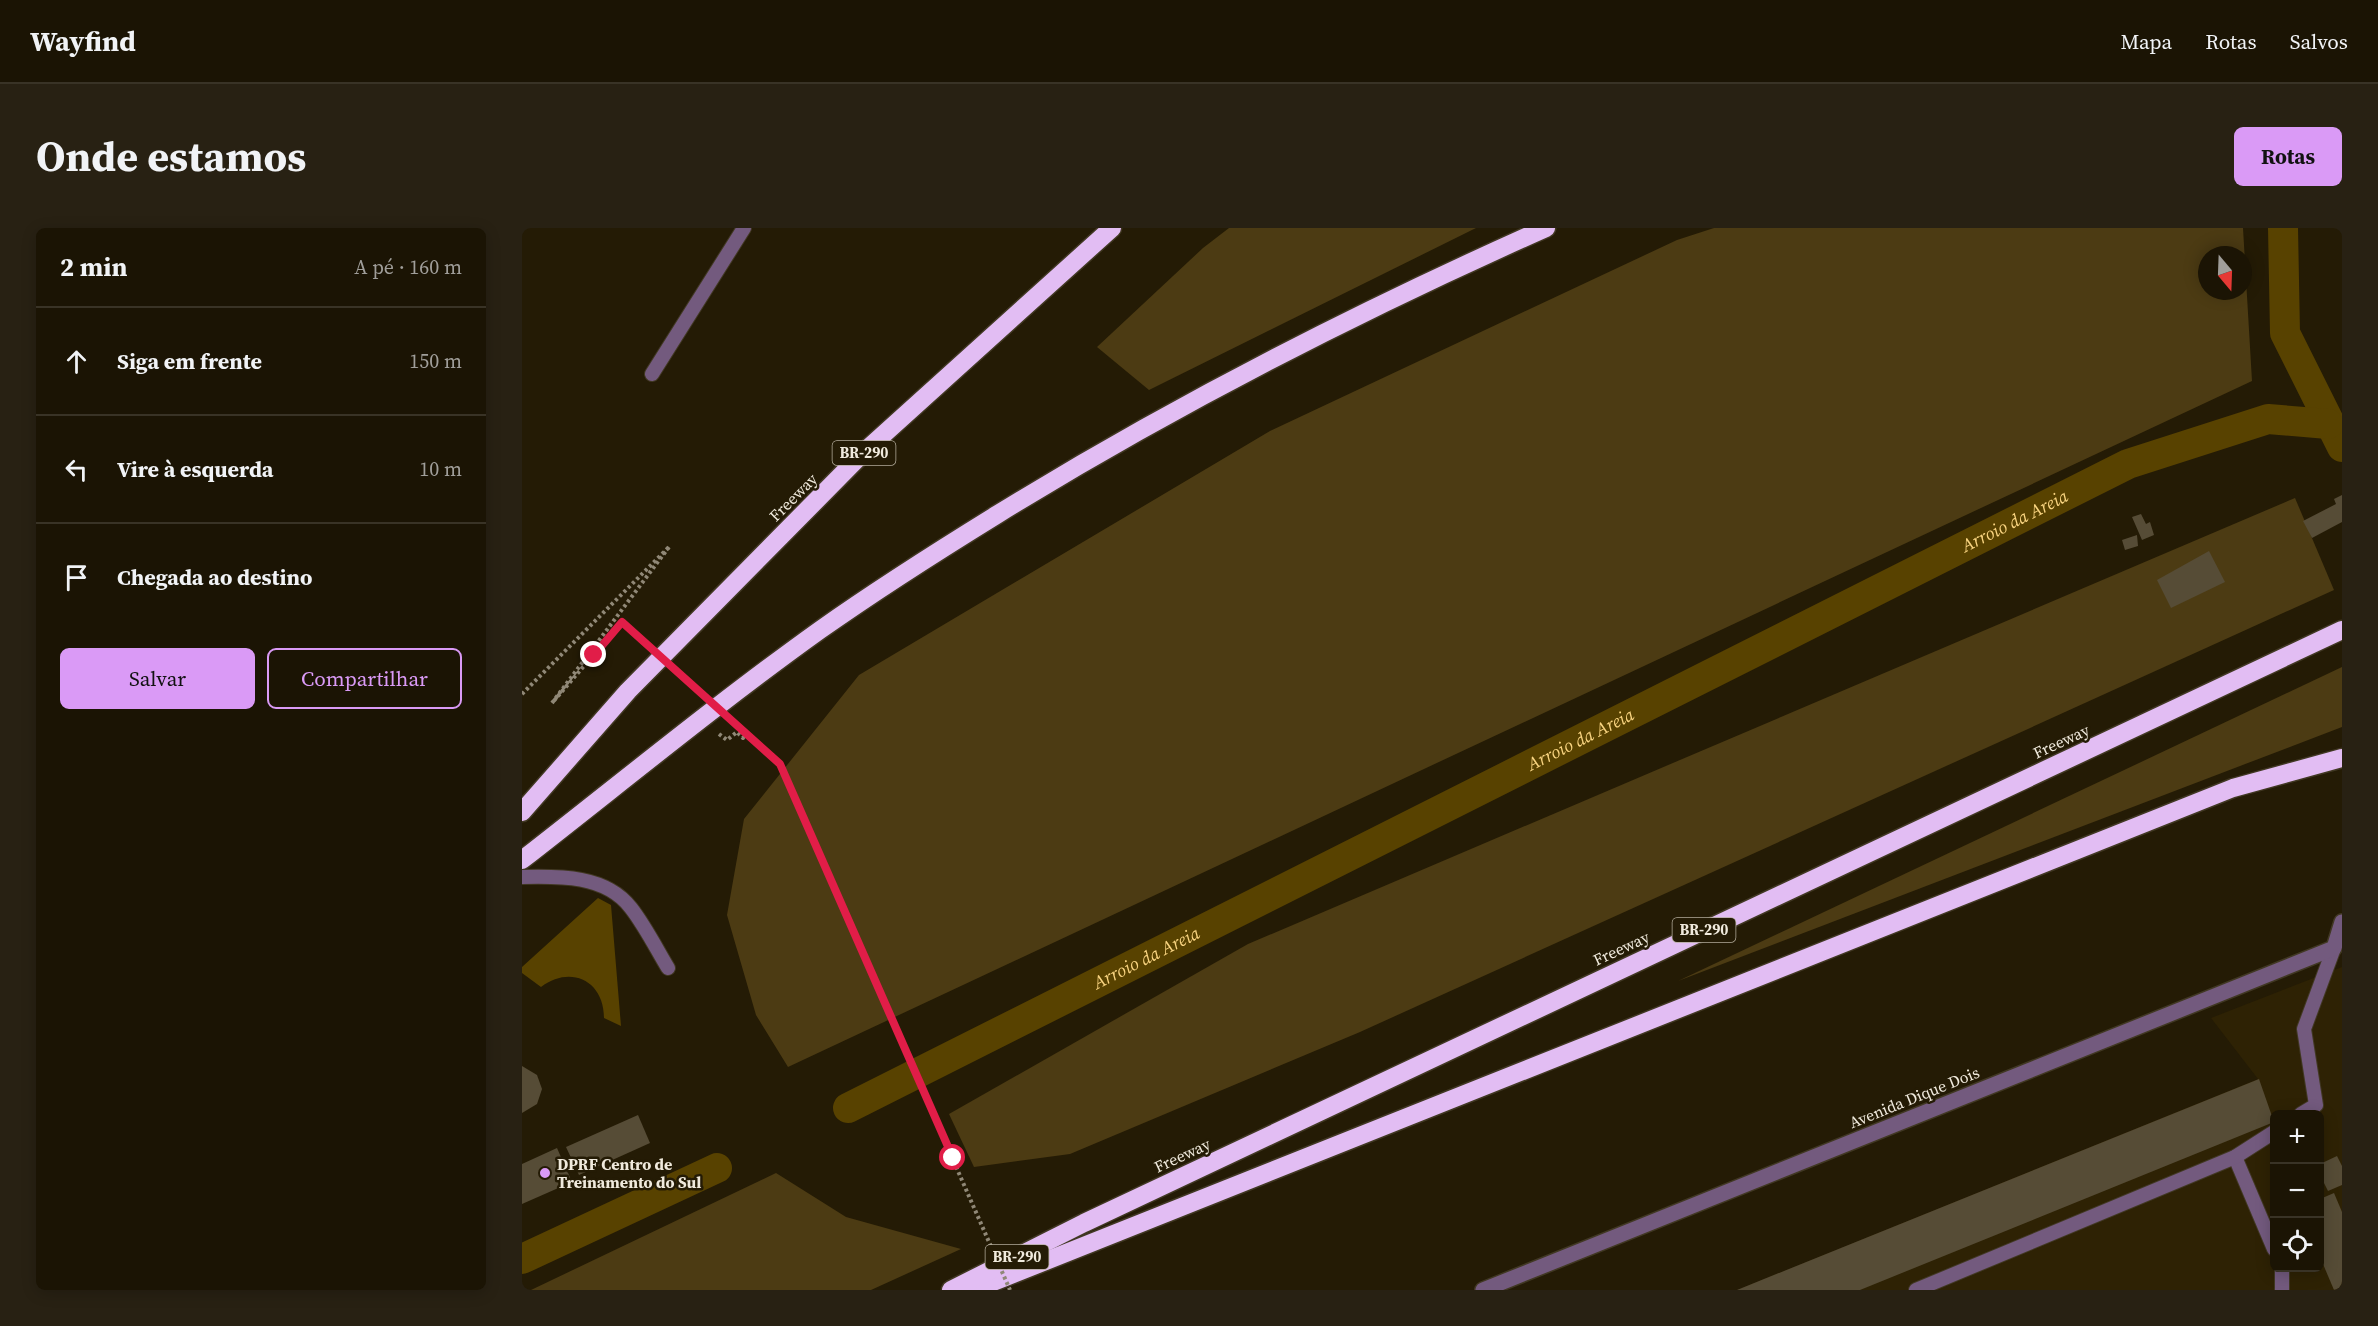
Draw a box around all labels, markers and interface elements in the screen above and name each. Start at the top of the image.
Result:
text: Wayfind [30,22,136,60]
text: Mapa [2121,27,2172,56]
text: Rotas [2205,27,2257,56]
text: Salvos [2290,27,2348,56]
text: Onde estamos [36,127,306,185]
button: Rotas [2234,127,2342,186]
north arrow [2198,246,2252,300]
text: 2 min [60,249,127,285]
text: A pé · 160 m [354,253,462,281]
icon: ahead [60,345,93,378]
text: Siga em frente [117,346,262,376]
text: 150 m [409,347,462,375]
road number: BR-290 [832,441,896,465]
icon: left [60,453,93,486]
text: Vire à esquerda [117,454,273,484]
text: 10 m [419,455,462,483]
street label: Freeway [764,467,823,526]
water label: Arroio da Areia [1956,483,2073,558]
icon: arrive [60,561,93,594]
text: Chegada ao destino [117,562,312,592]
route end [580,641,606,667]
button: Salvar [60,648,255,709]
button: Compartilhar [267,648,462,709]
water label: Arroio da Areia [1522,701,1639,777]
street label: Freeway [2029,718,2093,764]
road number: BR-290 [1672,918,1736,942]
water label: Arroio da Areia [1087,920,1204,995]
street label: Freeway [1589,925,1653,971]
street label: Avenida Dique Dois [1846,1061,1983,1133]
map controls [2270,1110,2324,1272]
button: + [2270,1110,2324,1164]
street label: Freeway [1150,1132,1214,1178]
route start [939,1144,965,1170]
place label: DPRF Centro de Treinamento do Sul [557,1153,701,1193]
button: − [2270,1164,2324,1218]
marker: DPRF Centro de Treinamento do Sul [538,1166,552,1180]
button: locate [2270,1218,2324,1272]
road number: BR-290 [986,1245,1048,1269]

